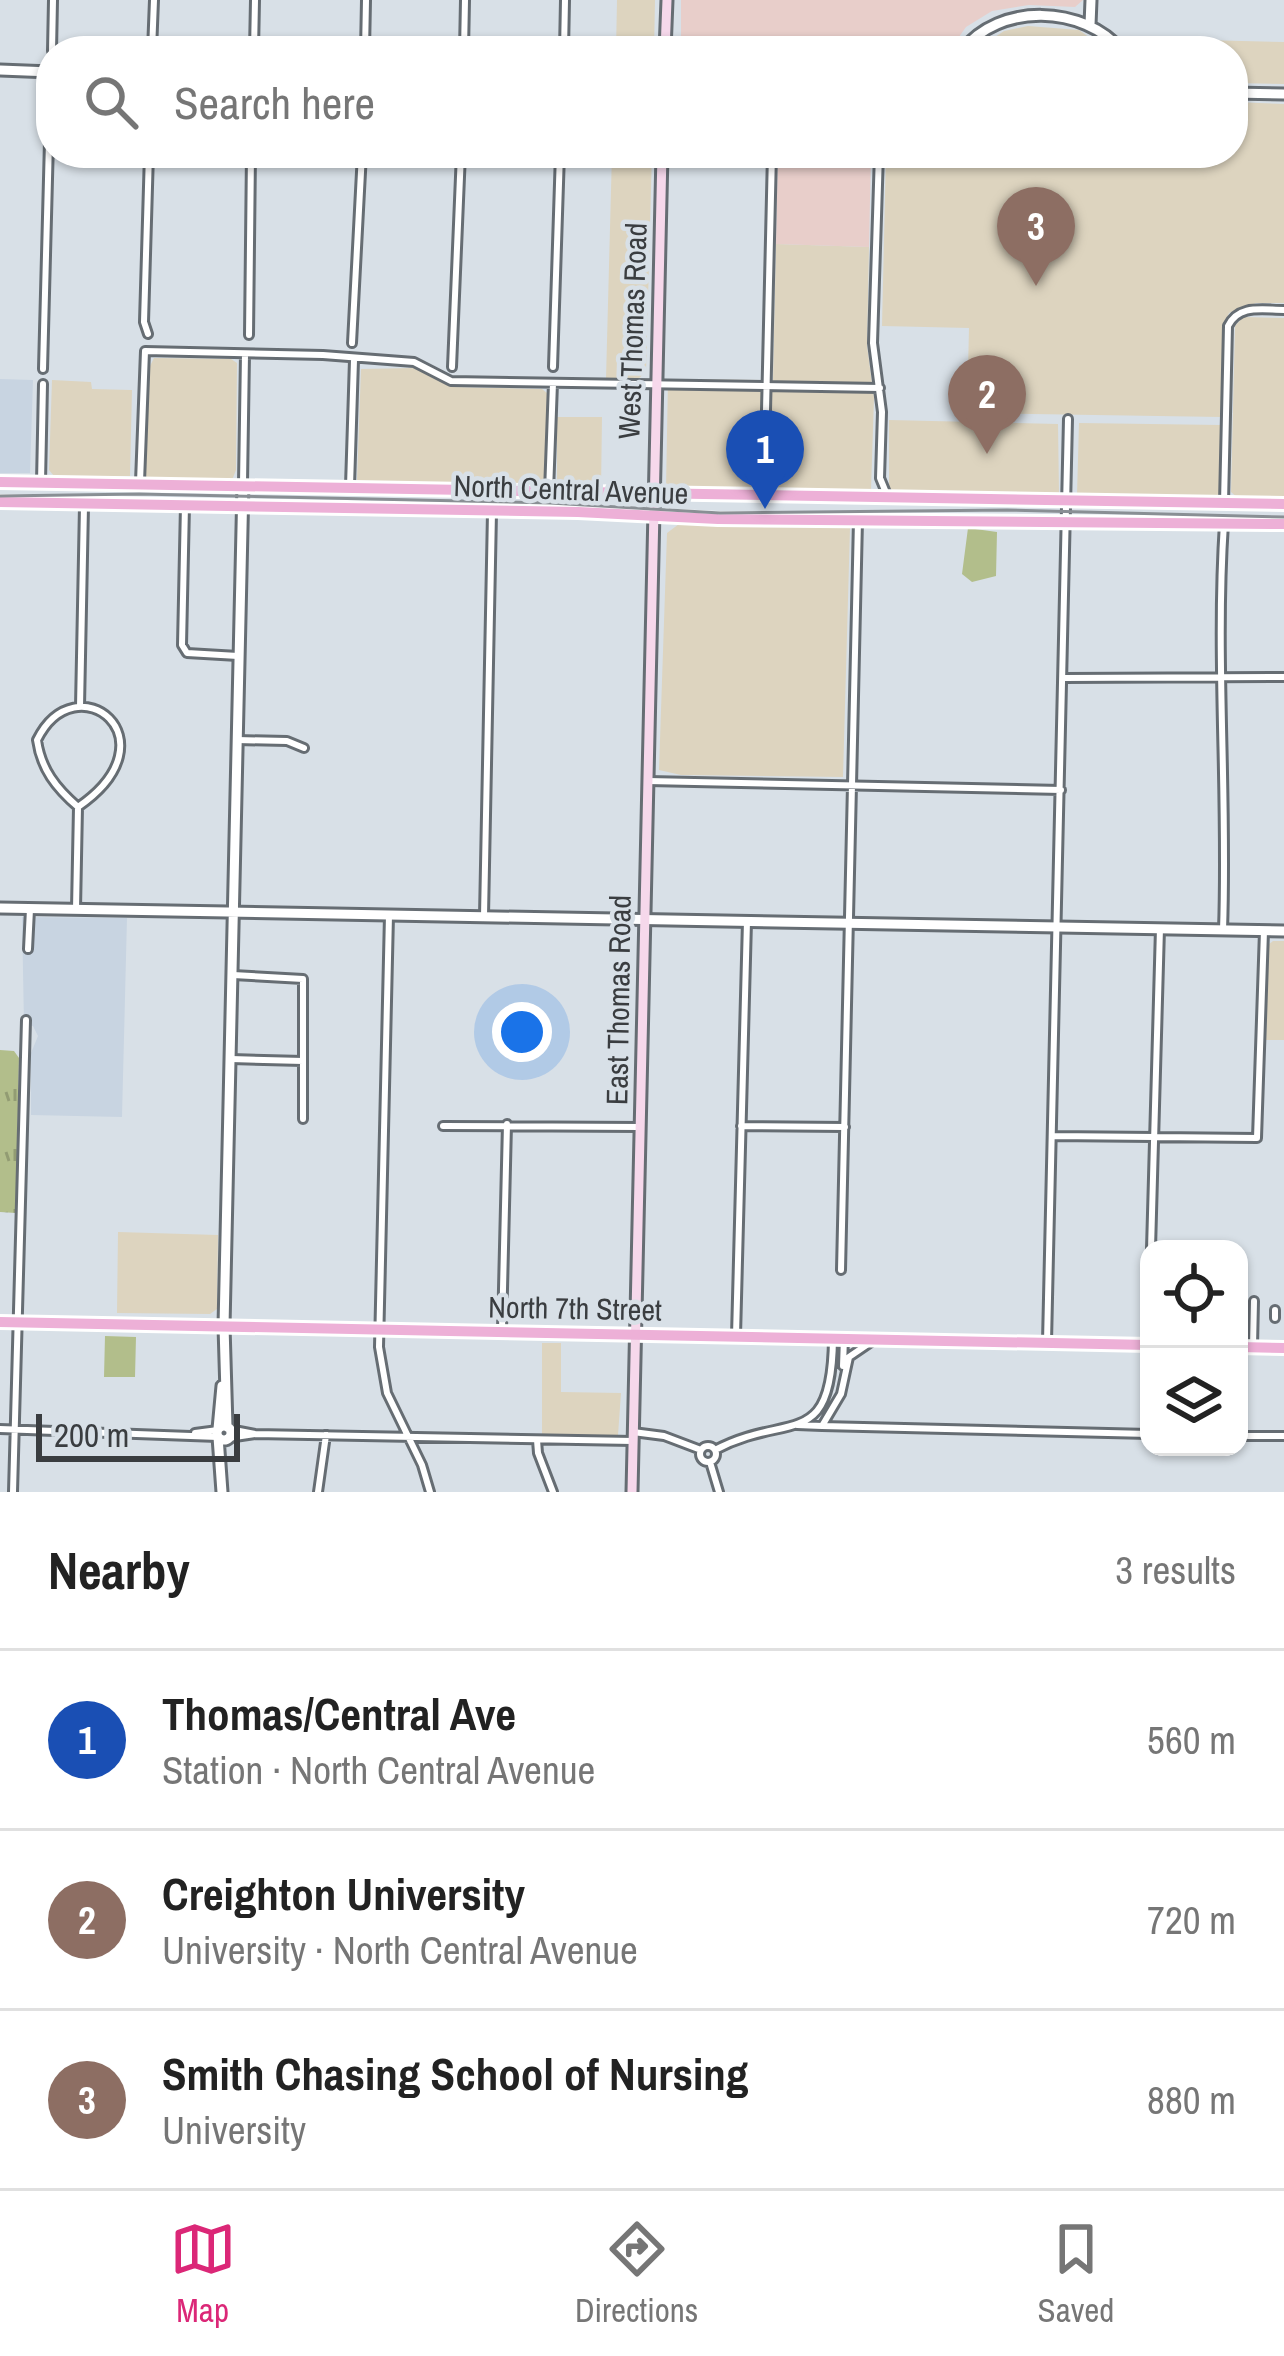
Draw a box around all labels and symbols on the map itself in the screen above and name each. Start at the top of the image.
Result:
pin: 3 [997,187,1075,286]
street label: West Thomas Road [608,222,656,440]
pin: 2 [948,355,1026,454]
pin: 1 [726,410,804,509]
street label: North Central Avenue [453,465,689,513]
street label: East Thomas Road [596,895,640,1105]
your location [492,1002,552,1062]
street label: North 7th Street [488,1286,662,1330]
scale bar [36,1408,240,1461]

